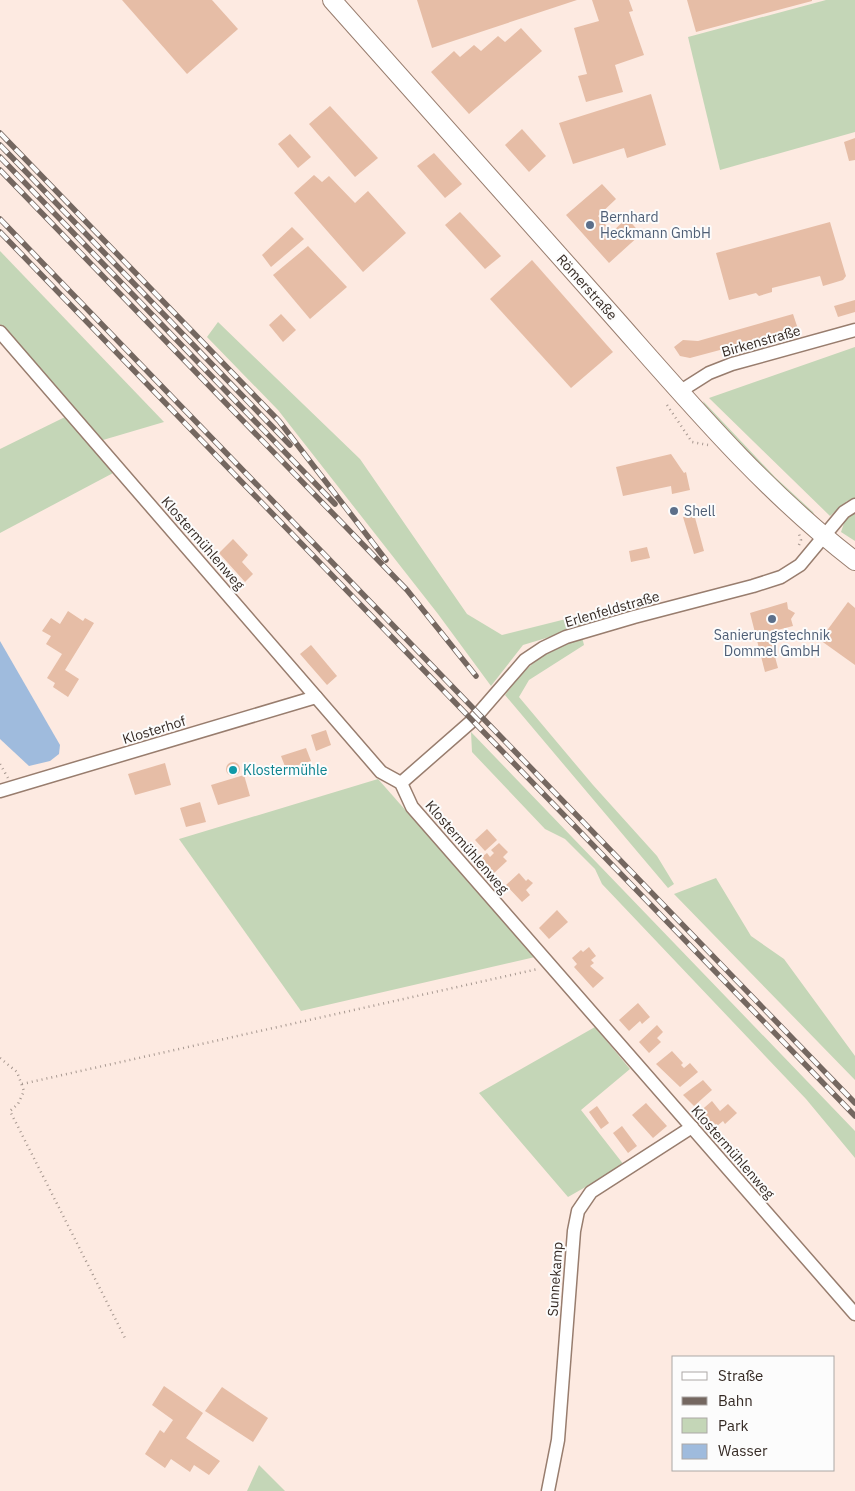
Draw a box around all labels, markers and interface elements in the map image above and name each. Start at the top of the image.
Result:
place label: Bernhard Heckmann GmbH [600,208,711,242]
marker: Bernhard Heckmann GmbH [584,219,596,231]
street label: Römerstraße [553,250,621,324]
street label: Birkenstraße [719,321,803,361]
street label: Klostermühlenweg [157,492,249,594]
place label: Shell [684,502,716,520]
marker: Shell [668,505,680,517]
street label: Erlenfeldstraße [563,587,662,631]
marker: Sanierungstechnik Dommel GmbH [766,613,778,625]
place label: Sanierungstechnik Dommel GmbH [714,626,831,660]
street label: Klosterhof [120,712,188,748]
place label: Klostermühle [243,761,328,779]
marker: Klostermühle [227,764,239,776]
street label: Klostermühlenweg [421,796,513,898]
street label: Klostermühlenweg [687,1101,779,1203]
street label: Sunnekamp [543,1241,567,1317]
legend [672,1356,835,1471]
text: Straße [718,1366,763,1385]
text: Bahn [718,1391,753,1410]
text: Park [718,1416,748,1435]
text: Wasser [718,1441,768,1460]

